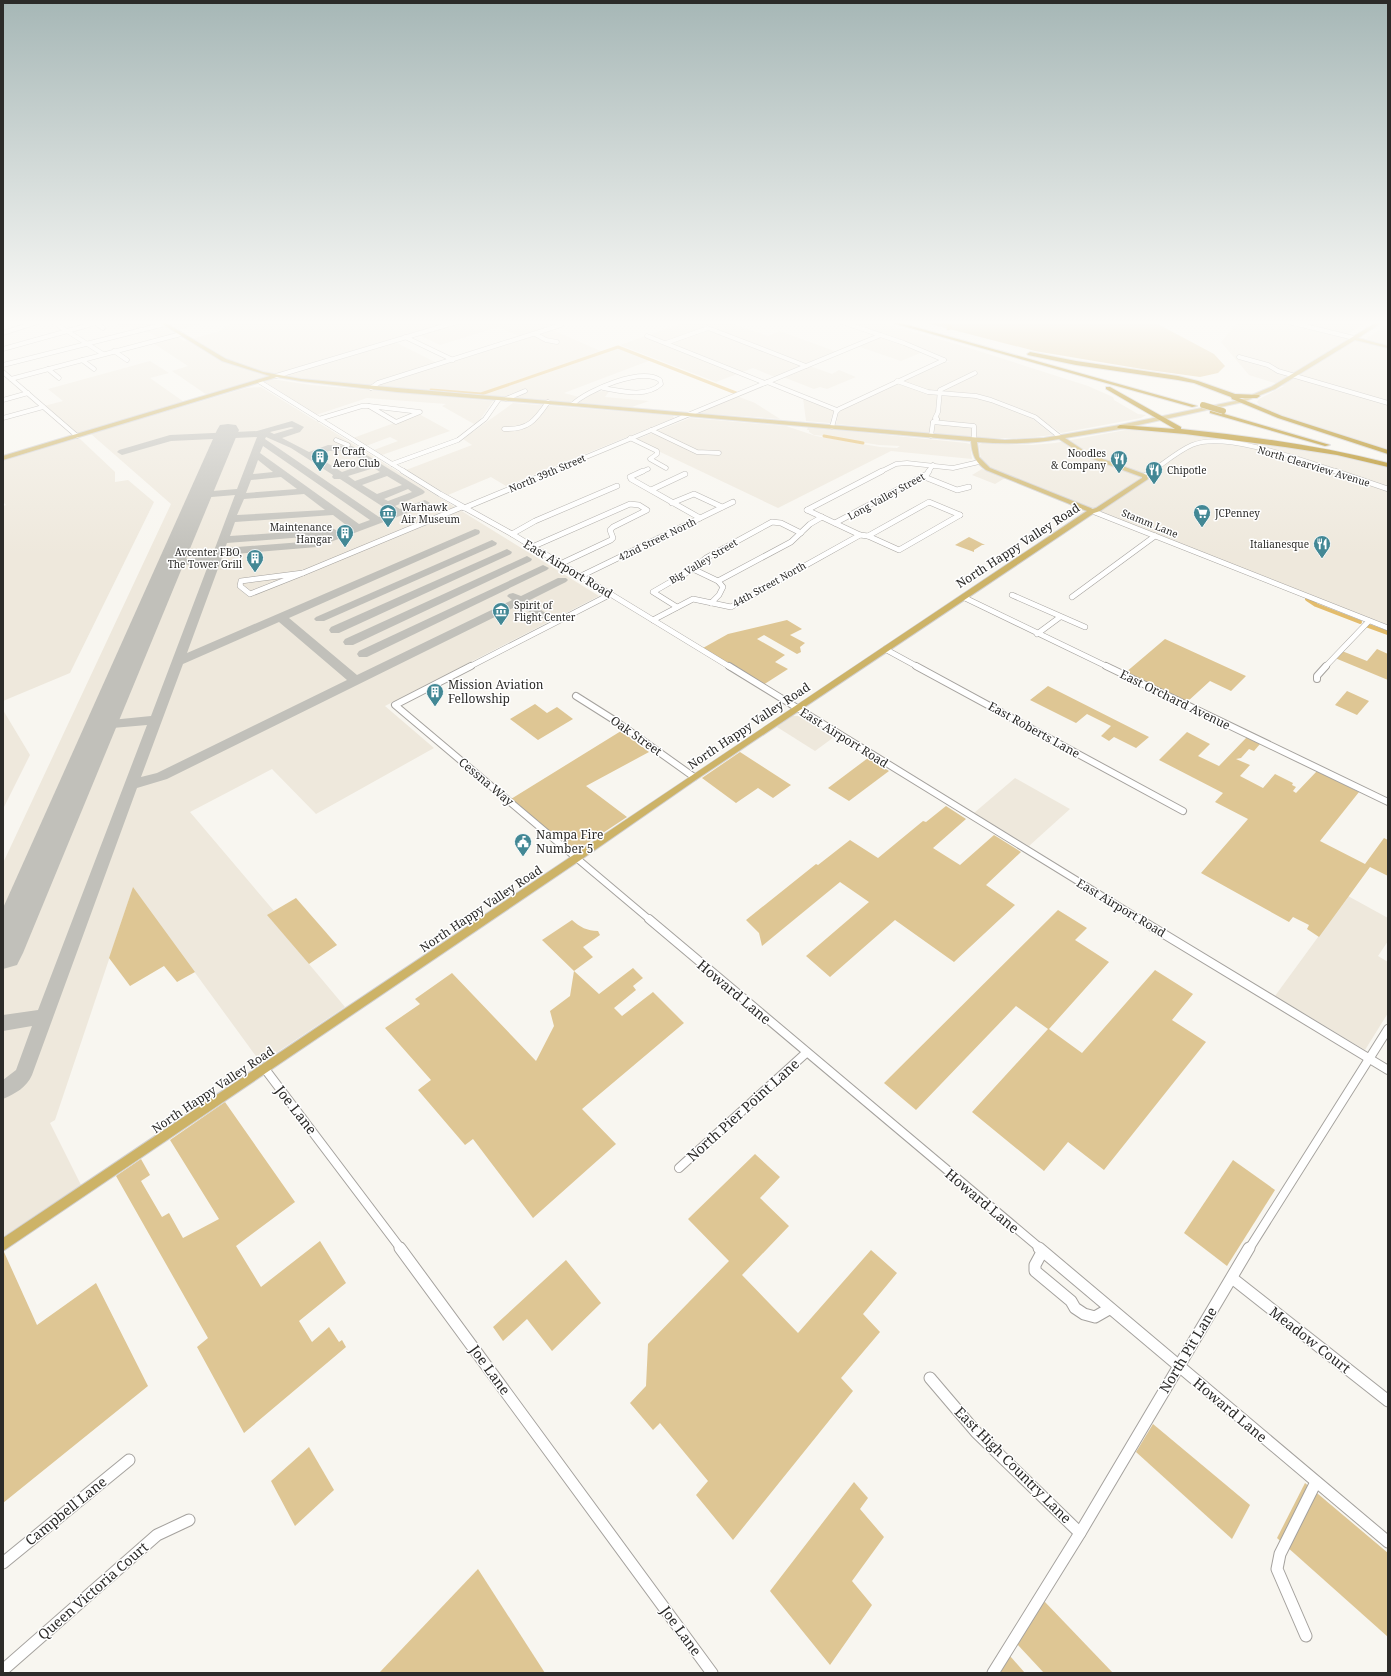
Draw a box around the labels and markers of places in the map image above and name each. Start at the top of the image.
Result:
place label: T Craft Aero Club [333,444,380,470]
place label: Noodles & Company [1051,446,1106,472]
building icon: T Craft Aero Club [310,447,330,472]
restaurant icon: Noodles & Company [1109,449,1129,474]
restaurant icon: Chipotle [1144,460,1164,485]
place label: Chipotle [1167,463,1207,477]
place label: Warhawk Air Museum [401,500,460,526]
museum icon: Warhawk Air Museum [378,503,398,528]
supermarket icon: JCPenney [1192,503,1212,528]
place label: JCPenney [1214,506,1260,520]
place label: Maintenance Hangar [270,520,332,546]
building icon: Maintenance Hangar [335,523,355,548]
restaurant icon: Italianesque [1312,534,1332,559]
place label: Italianesque [1250,537,1309,551]
place label: Avcenter FBO, The Tower Grill [168,545,242,571]
building icon: Avcenter FBO, The Tower Grill [245,548,265,573]
place label: Spirit of Flight Center [514,598,576,624]
museum icon: Spirit of Flight Center [491,601,511,626]
place label: Mission Aviation Fellowship [448,676,544,707]
building icon: Mission Aviation Fellowship [425,682,445,707]
place label: Nampa Fire Number 5 [536,826,604,857]
public building icon: Nampa Fire Number 5 [513,832,533,857]

